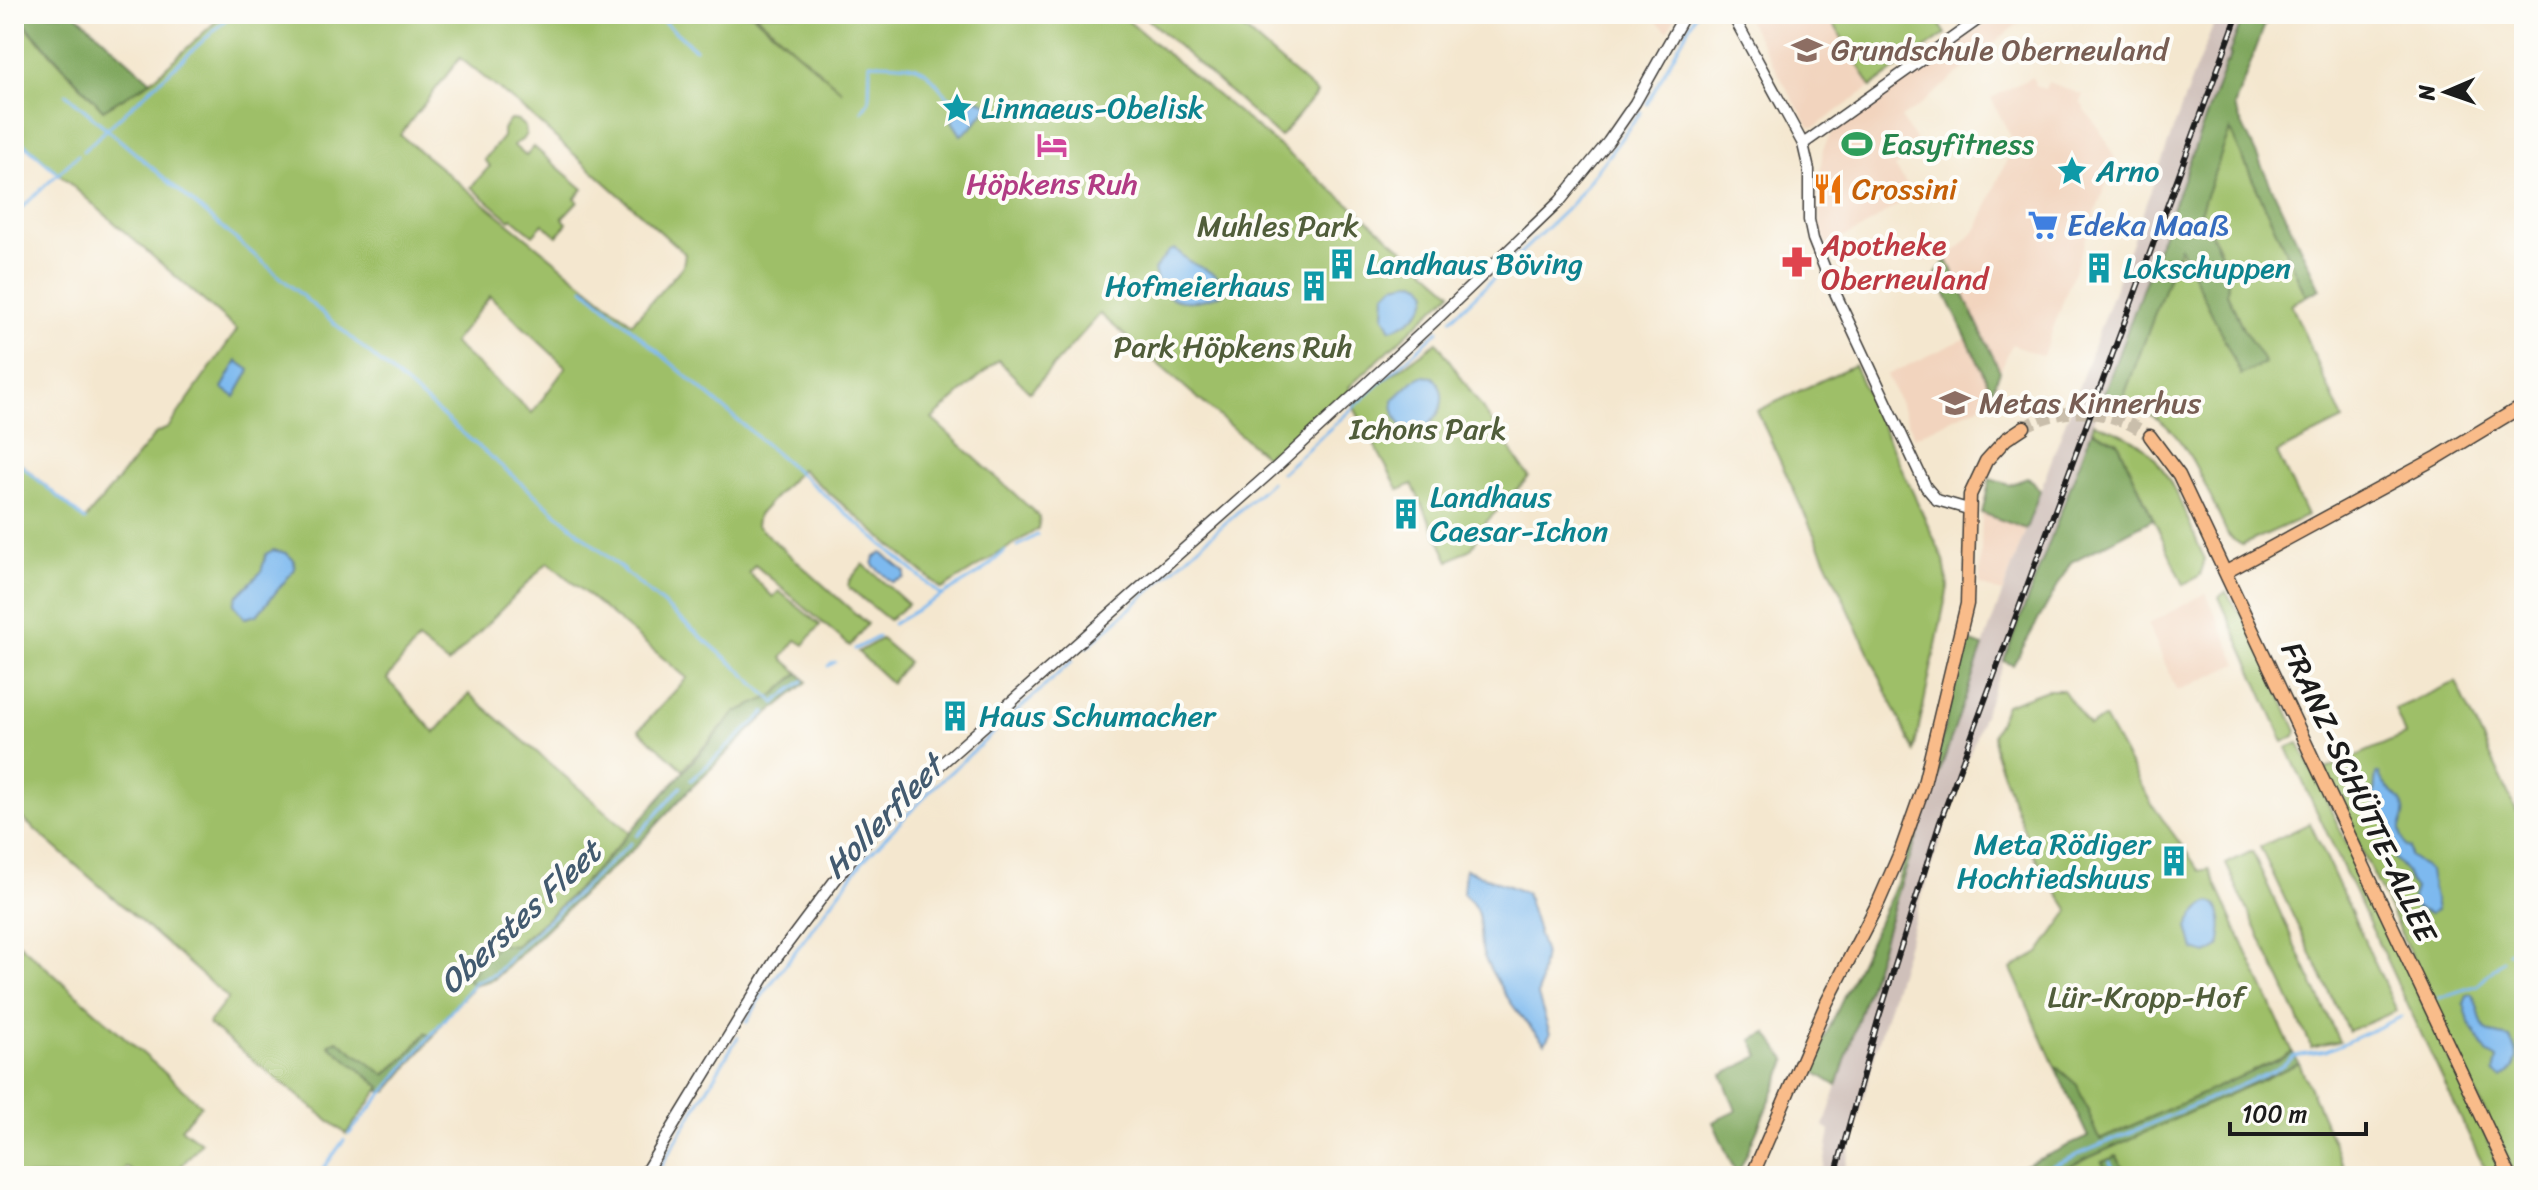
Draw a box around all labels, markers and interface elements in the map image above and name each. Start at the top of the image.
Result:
place label: Grundschule Oberneuland [1831,23,2170,77]
school or university icon: Grundschule Oberneuland [1790,33,1824,67]
north arrow [2406,52,2486,132]
place label: Linnaeus-Obelisk [981,81,1205,135]
text: N [2407,84,2446,102]
place icon: Linnaeus-Obelisk [940,91,974,125]
place label: Easyfitness [1881,117,2035,171]
sports icon: Easyfitness [1840,127,1874,161]
hotel icon: Höpkens Ruh [1035,128,1069,162]
place label: Arno [2095,144,2159,198]
place icon: Arno [2055,154,2089,188]
place label: Höpkens Ruh [966,157,1138,211]
place label: Crossini [1852,162,1958,216]
restaurant icon: Crossini [1811,172,1845,206]
place label: Edeka Maaß [2067,198,2229,252]
park label: Muhles Park [1197,199,1359,253]
supermarket icon: Edeka Maaß [2026,208,2060,242]
place label: Apotheke Oberneuland [1820,218,1990,306]
place label: Landhaus Böving [1366,237,1583,291]
place label: Lokschuppen [2123,241,2291,295]
pharmacy icon: Apotheke Oberneuland [1780,245,1814,279]
building icon: Landhaus Böving [1325,247,1359,281]
building icon: Lokschuppen [2082,251,2116,285]
place label: Hofmeierhaus [1105,259,1290,313]
building icon: Hofmeierhaus [1297,269,1331,303]
park label: Park Höpkens Ruh [1113,320,1353,374]
place label: Metas Kinnerhus [1979,376,2201,430]
school or university icon: Metas Kinnerhus [1938,386,1972,420]
park label: Ichons Park [1348,402,1507,456]
place label: Landhaus Caesar-Ichon [1430,470,1608,558]
building icon: Landhaus Caesar-Ichon [1389,497,1423,531]
street label: FRANZ-SCHÜTTE-ALLEE [2265,632,2454,954]
place label: Haus Schumacher [979,689,1217,743]
building icon: Haus Schumacher [938,699,972,733]
water label: Hollerfleet [809,738,961,893]
place label: Meta Rödiger Hochtiedshuus [1957,817,2152,905]
water label: Oberstes Fleet [425,823,618,1009]
building icon: Meta Rödiger Hochtiedshuus [2157,844,2191,878]
park label: Lür-Kropp-Hof [2047,970,2247,1024]
scale bar [2230,1086,2366,1136]
text: 100 m [2242,1093,2307,1135]

